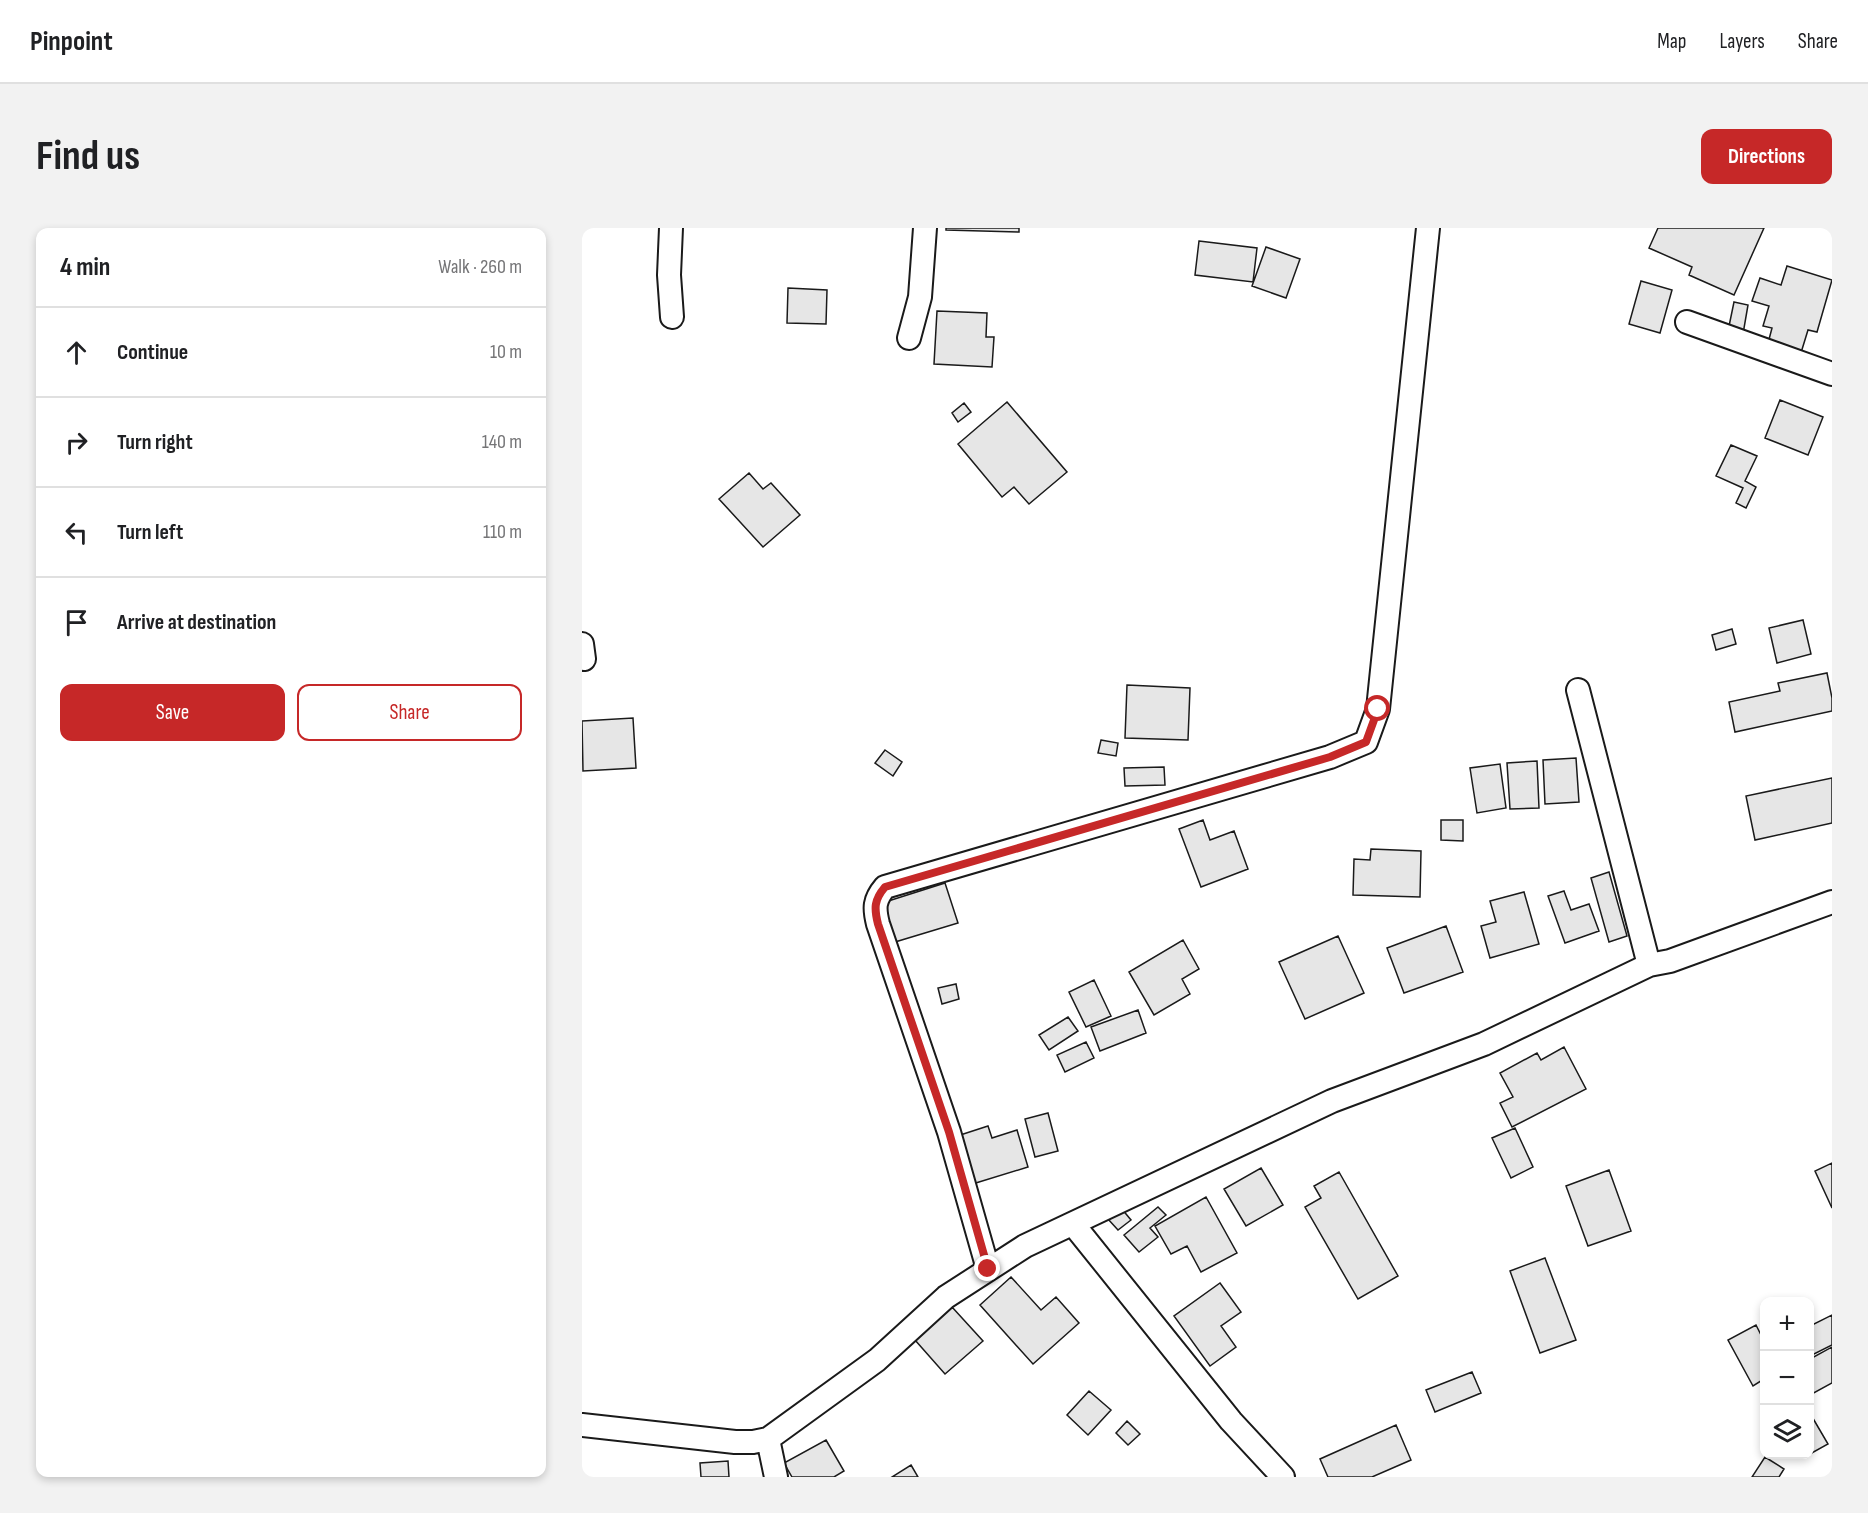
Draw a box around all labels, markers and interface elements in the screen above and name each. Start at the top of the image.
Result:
text: Pinpoint [30,25,113,58]
text: Map [1657,29,1686,54]
text: Layers [1719,29,1765,54]
text: Share [1798,29,1838,54]
button: Directions [1701,129,1832,184]
text: Find us [36,131,140,182]
text: 4 min [60,252,110,283]
text: Walk · 260 m [438,255,522,279]
icon: ahead [60,336,93,369]
text: Continue [117,339,188,366]
text: 10 m [490,340,522,364]
icon: right [60,426,93,459]
text: Turn right [117,429,193,456]
text: 140 m [482,430,522,454]
icon: left [60,516,93,549]
text: Turn left [117,519,183,546]
text: 110 m [483,520,522,544]
icon: arrive [60,606,93,639]
text: Arrive at destination [117,609,276,636]
button: Save [60,684,285,741]
button: Share [297,684,522,741]
route start [1364,695,1390,721]
route end [974,1255,1000,1281]
map controls [1760,1297,1814,1459]
button: + [1760,1297,1814,1351]
button: − [1760,1351,1814,1405]
button: layers [1760,1405,1814,1459]

